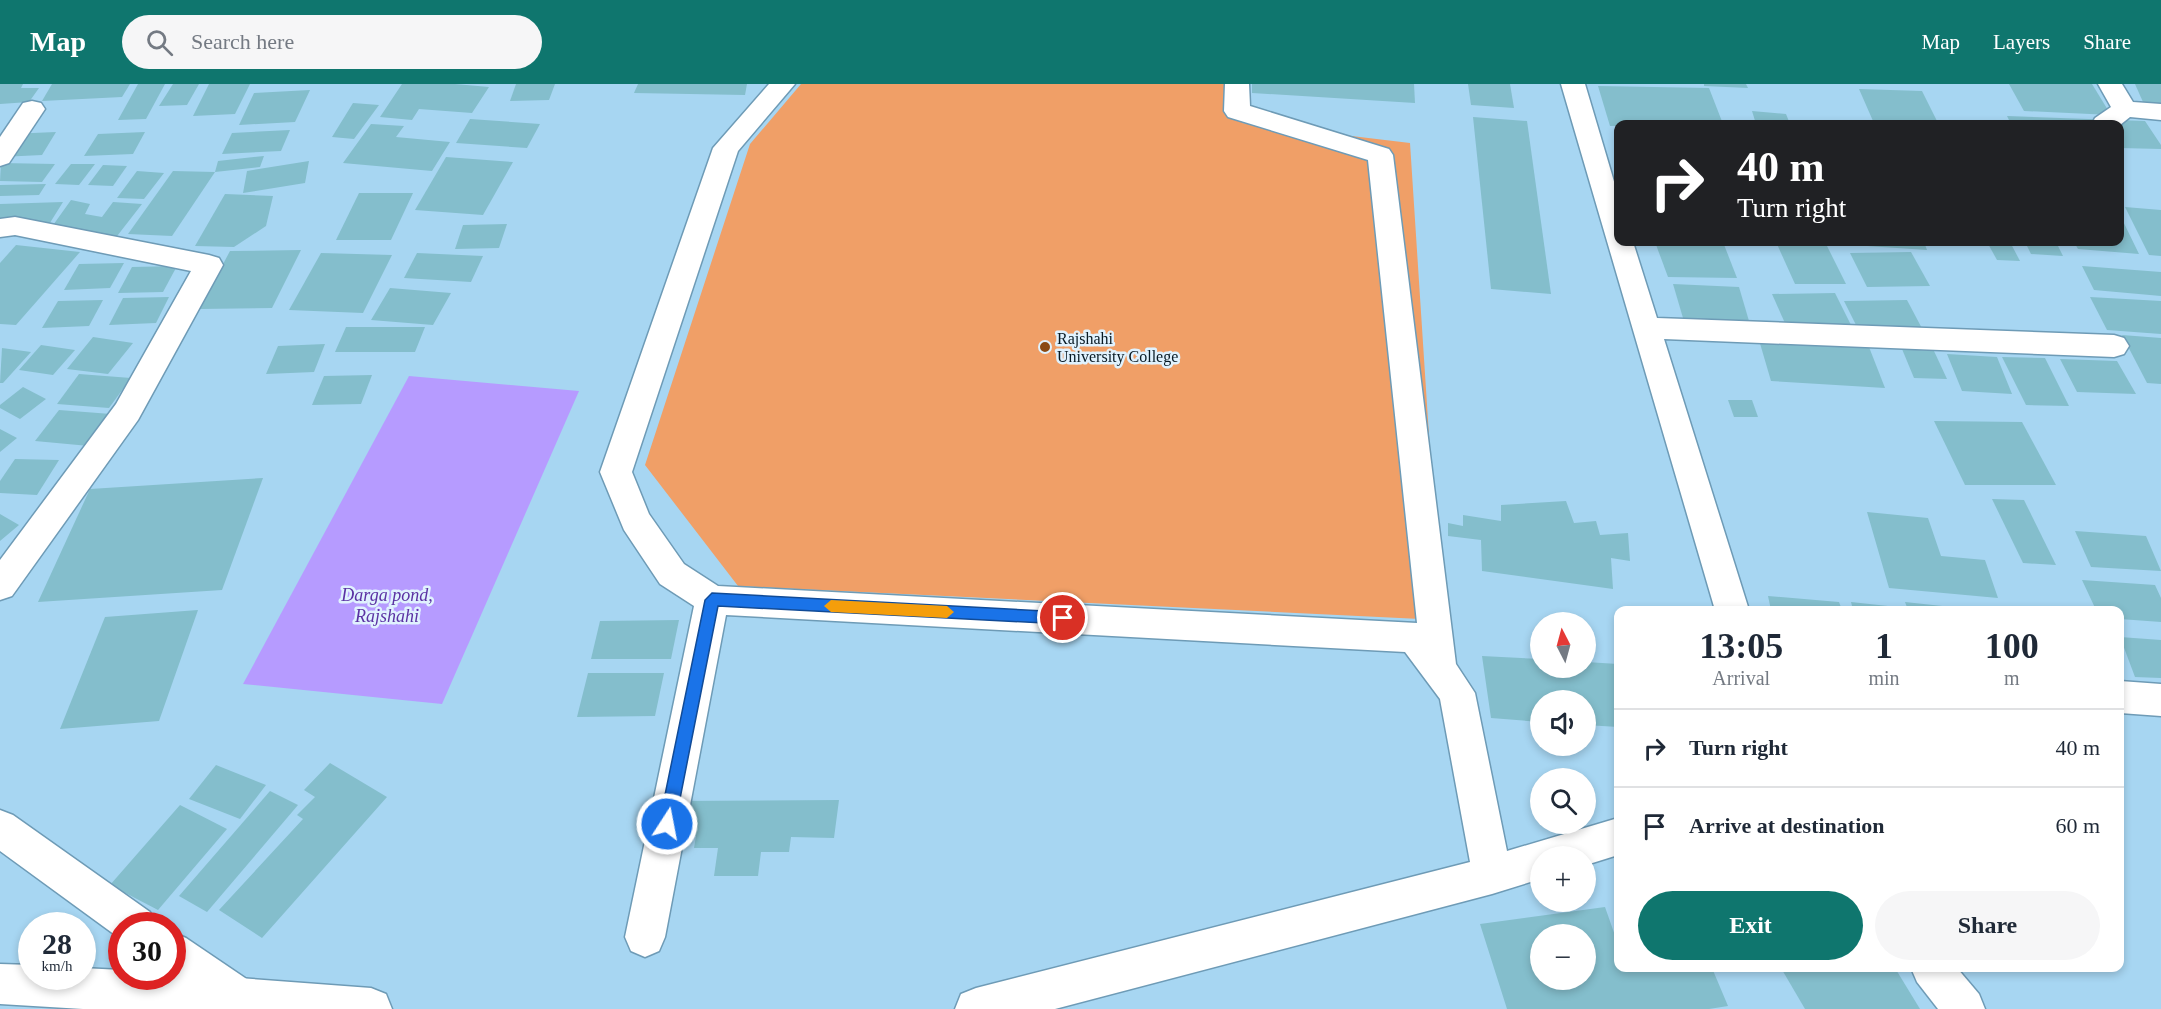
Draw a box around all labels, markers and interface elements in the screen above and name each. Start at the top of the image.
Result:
search box [122,15,542,69]
text: Map [30,26,86,57]
icon: search [143,26,176,59]
text: Search here [191,29,294,54]
text: Map [1922,30,1960,54]
text: Layers [1993,30,2050,54]
text: Share [2083,30,2131,54]
icon: right [1638,144,1716,222]
text: 40 m [1737,144,1825,190]
text: Turn right [1737,193,1846,223]
place label: Rajshahi University College [1057,330,1178,366]
marker: Rajshahi University College [1038,340,1052,354]
water label: Darga pond, Rajshahi [340,585,433,626]
pin [1037,592,1088,643]
icon: arrive [1046,601,1079,634]
north arrow [1530,612,1596,678]
map controls [1530,612,1596,990]
text: 13:05 [1699,626,1783,666]
text: 1 [1875,626,1893,666]
text: 100 [1985,626,2039,666]
text: Arrival [1712,667,1770,689]
text: min [1868,667,1900,689]
text: m [2004,667,2020,689]
button: sound [1530,690,1596,756]
icon: right [1638,732,1671,765]
text: Turn right [1689,735,1788,760]
text: 40 m [2055,735,2100,760]
button: search [1530,768,1596,834]
position arrow [635,792,699,856]
icon: arrive [1638,810,1671,843]
text: Arrive at destination [1689,813,1885,838]
text: 60 m [2055,813,2100,838]
button: + [1530,846,1596,912]
button: Exit [1638,891,1863,960]
button: Share [1875,891,2100,960]
speed limit sign: 30 [108,912,186,990]
button: − [1530,924,1596,990]
text: 28 [42,927,72,960]
text: km/h [42,958,72,974]

